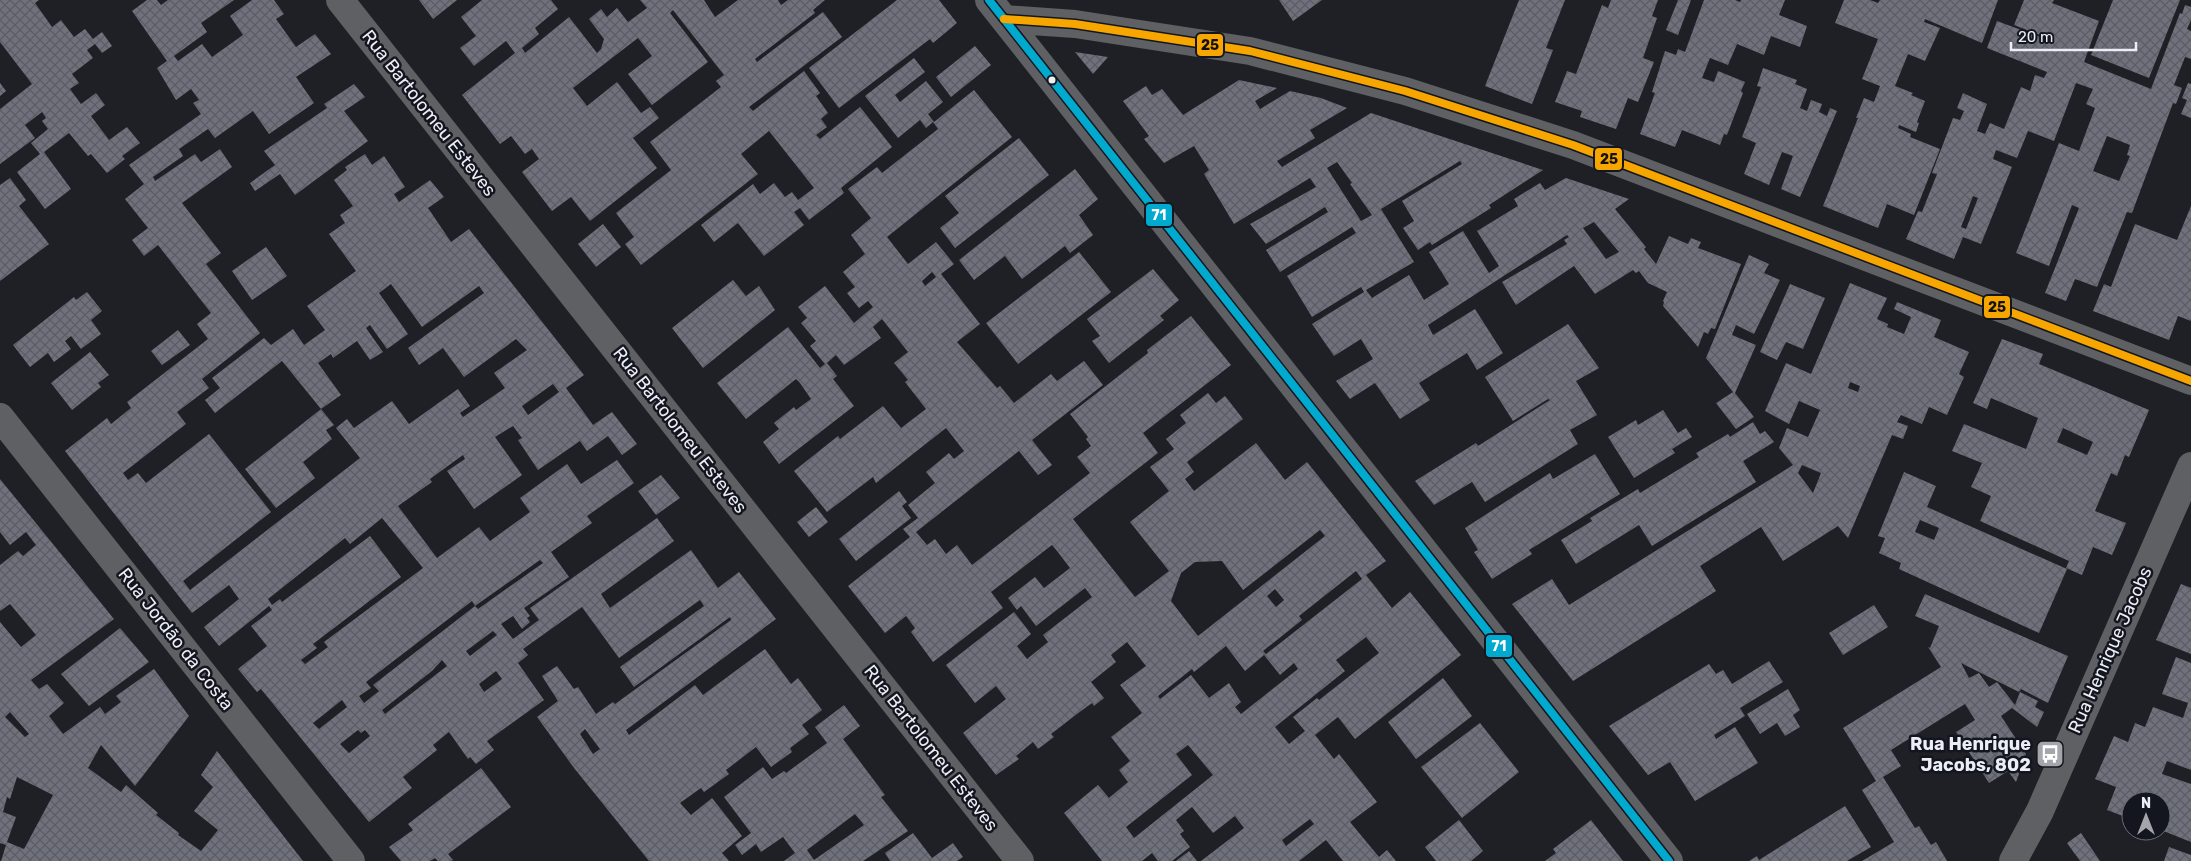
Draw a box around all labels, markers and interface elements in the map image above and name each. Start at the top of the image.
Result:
scale bar [2011,20,2136,52]
street label: Rua Bartolomeu Esteves [357,25,501,201]
text: 20 m [2018,28,2053,46]
line badge: 25 [1196,33,1224,57]
text: 25 [1201,37,1219,54]
unlabelled marker [1047,75,1057,85]
line badge: 25 [1594,147,1623,171]
text: 25 [1600,151,1618,168]
line badge: 71 [1145,203,1173,227]
text: 71 [1152,207,1167,224]
line badge: 25 [1983,295,2011,319]
text: 25 [1988,299,2006,316]
street label: Rua Bartolomeu Esteves [608,342,752,518]
street label: Rua Jordão da Costa [114,564,238,714]
street label: Rua Henrique Jacobs [2063,564,2157,736]
line badge: 71 [1485,634,1513,658]
text: 71 [1492,638,1507,655]
street label: Rua Bartolomeu Esteves [859,660,1003,836]
place label: Rua Henrique Jacobs, 802 [1910,733,2031,776]
bus stop icon: Rua Henrique Jacobs, 802 [2035,739,2065,769]
north arrow [2121,791,2171,841]
text: N [2141,795,2151,812]

